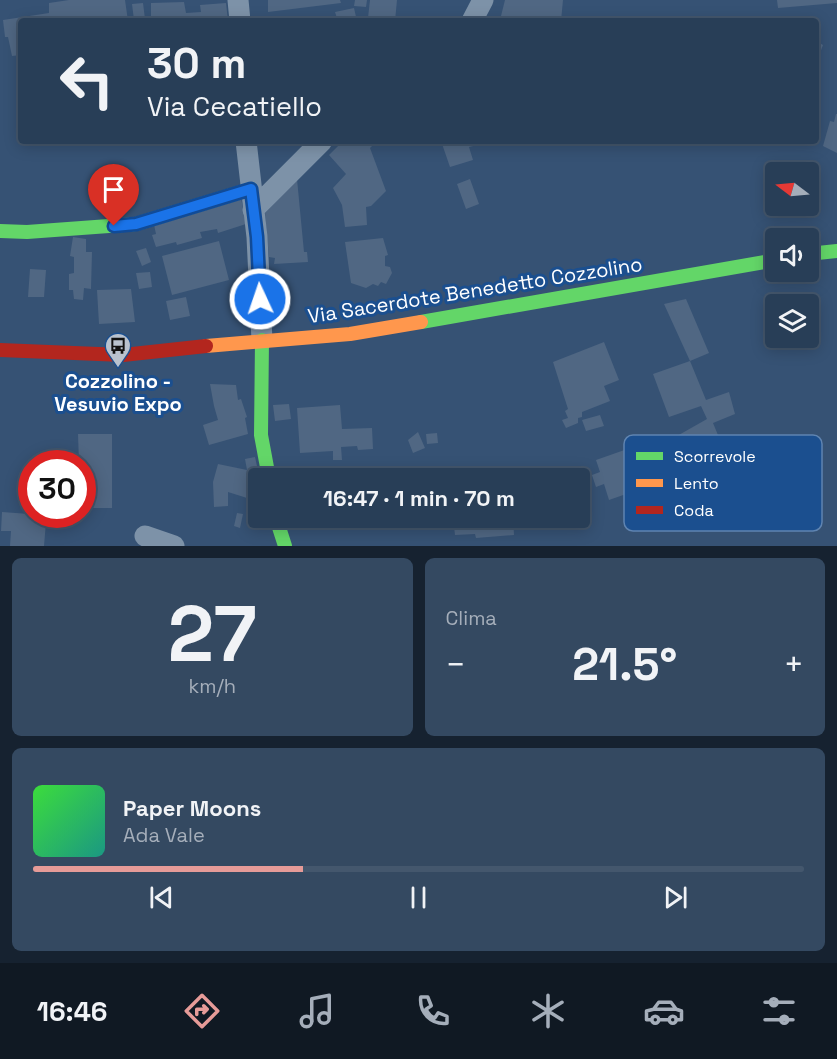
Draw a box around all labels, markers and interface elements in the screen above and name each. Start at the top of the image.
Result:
text: 30 m [147,37,246,90]
icon: left [48,42,126,120]
text: Via Cecatiello [147,89,322,124]
north arrow [765,162,819,216]
map controls [765,162,819,348]
pin [88,164,139,226]
icon: arrive [97,173,130,206]
button: sound [765,228,819,282]
street label: Via Sacerdote Benedetto Cozzolino [306,251,644,329]
position arrow [228,267,292,331]
button: layers [765,294,819,348]
bus stop icon: Cozzolino - Vesuvio Expo [103,331,133,369]
place label: Cozzolino - Vesuvio Expo [54,368,182,417]
legend [624,435,822,531]
text: Scorrevole [674,446,756,467]
speed limit sign: 30 [18,450,96,528]
text: Lento [674,473,719,494]
text: 16:47 · 1 min · 70 m [323,484,515,512]
text: Coda [674,500,714,521]
text: 27 [168,584,257,684]
text: Clima [446,605,497,631]
text: 21.5° [572,636,677,693]
text: − [446,644,466,686]
text: + [784,644,804,686]
text: km/h [188,673,236,699]
text: Paper Moons [123,794,261,822]
text: Ada Vale [123,822,205,848]
icon: previous [145,881,178,914]
icon: pause [402,881,435,914]
icon: next [659,881,692,914]
icon: directions [181,990,223,1032]
icon: music [296,990,338,1032]
icon: phone [412,990,454,1032]
icon: climate [527,990,569,1032]
icon: car [643,990,685,1032]
icon: filters [758,990,800,1032]
text: 16:46 [37,994,108,1029]

